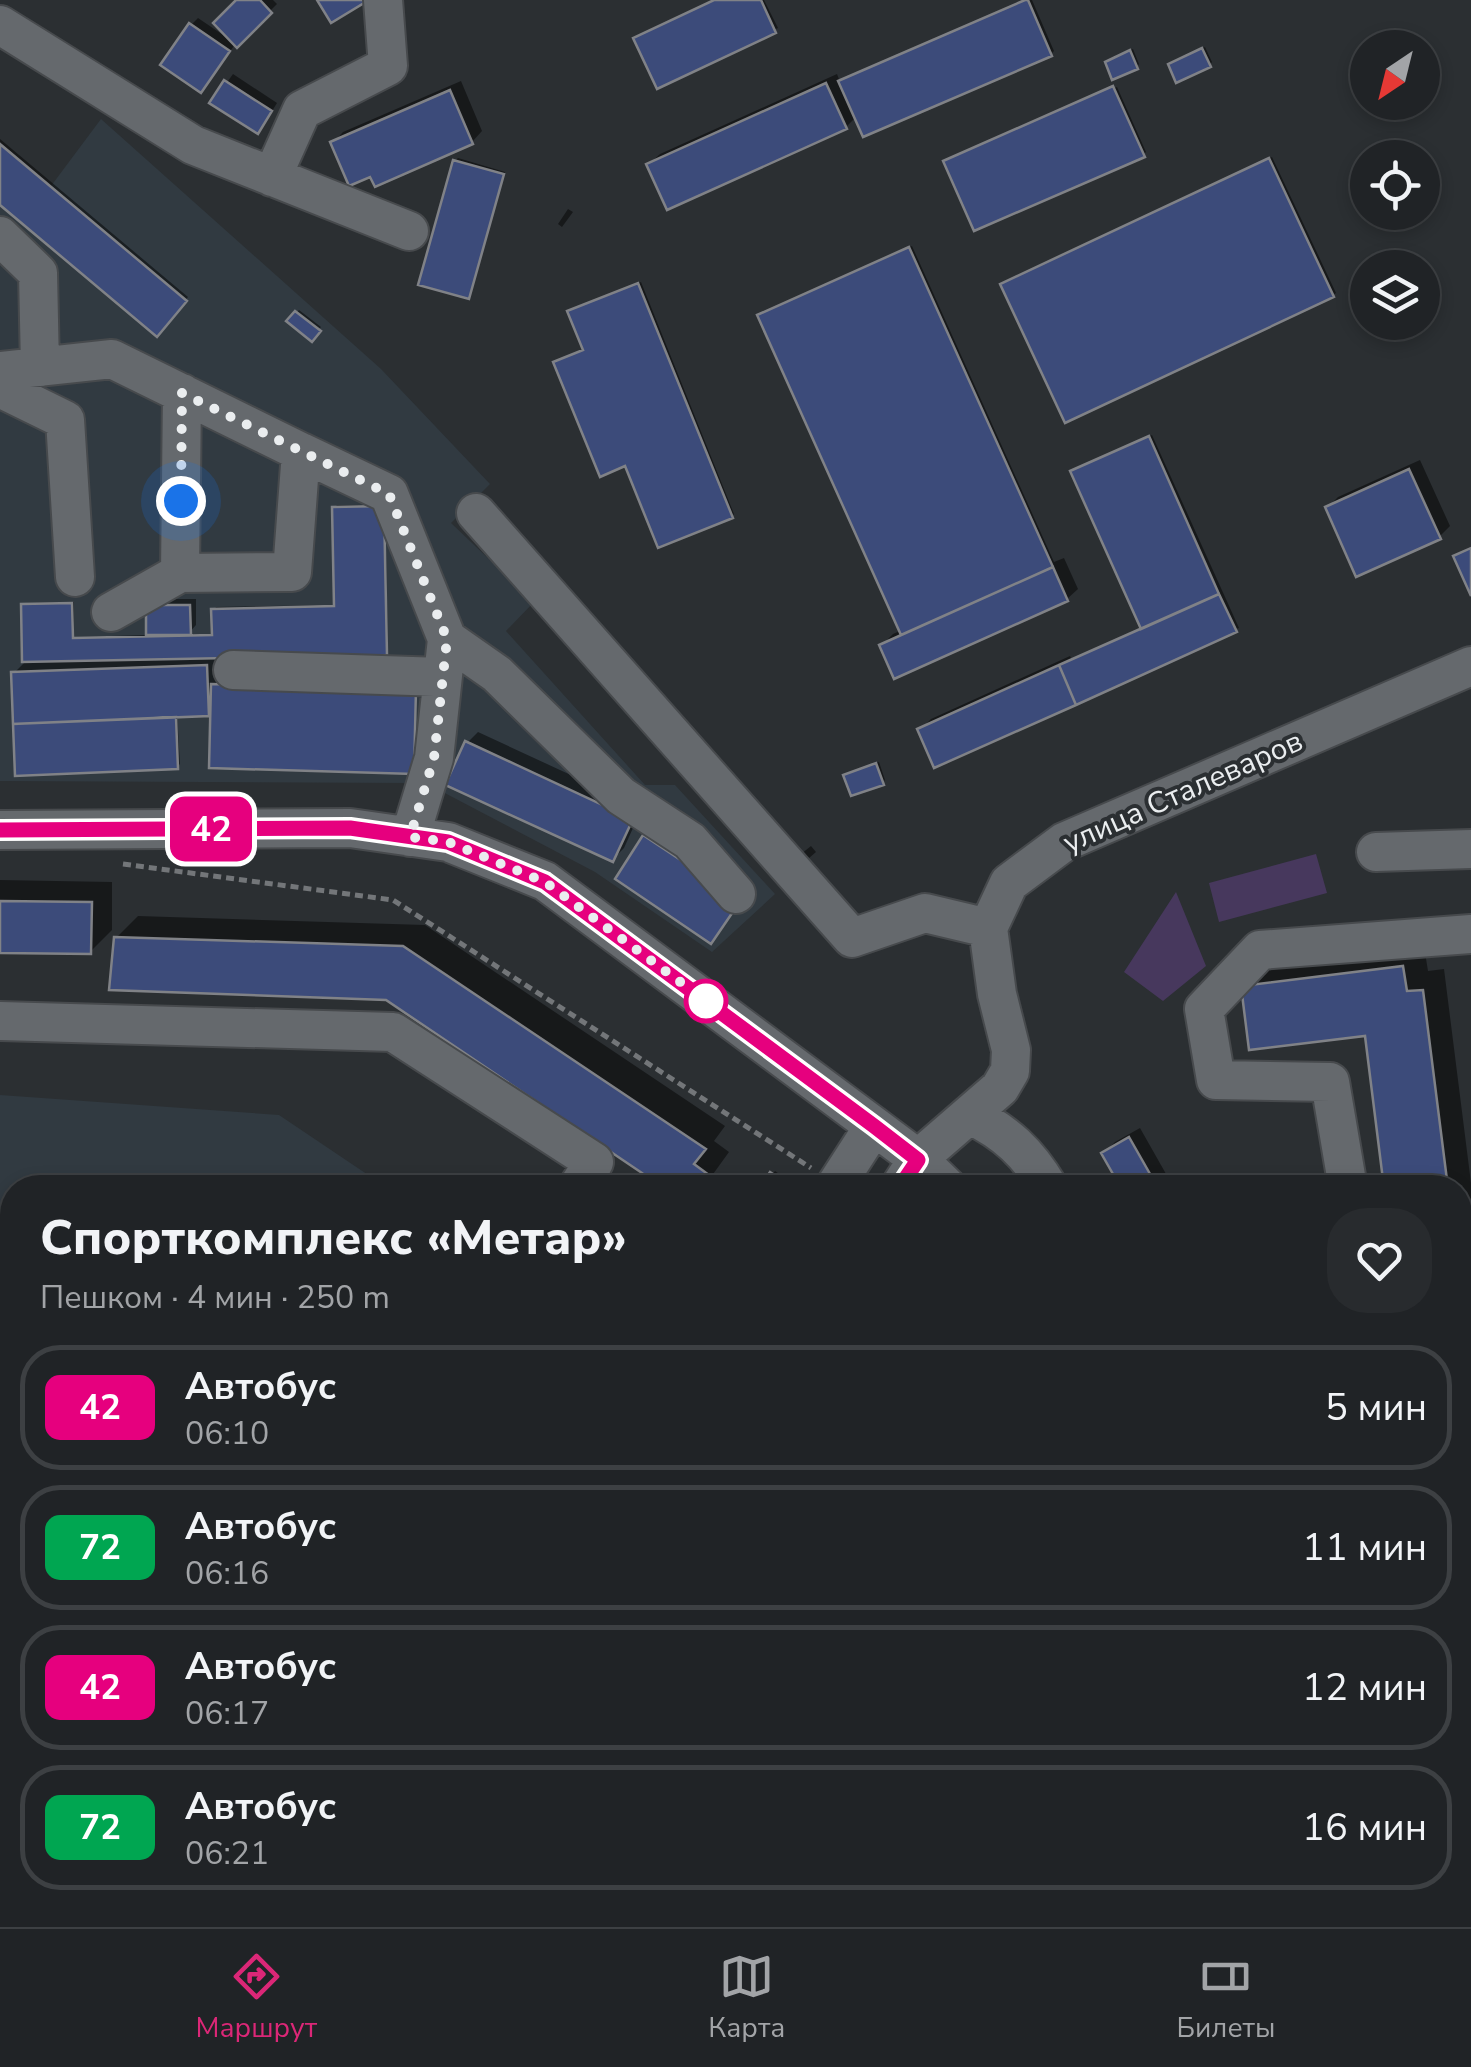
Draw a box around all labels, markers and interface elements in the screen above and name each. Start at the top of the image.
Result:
north arrow [1350,30,1440,120]
map controls [1350,30,1440,340]
button: locate [1350,140,1440,230]
button: layers [1350,250,1440,340]
your location [156,476,206,526]
street label: улица Сталеваров [1057,721,1309,863]
line badge: 42 [166,796,256,862]
text: 42 [190,806,232,853]
unlabelled marker [685,980,727,1022]
text: Спорткомплекс «Метар» [40,1205,627,1271]
button: heart [1327,1208,1432,1313]
text: Пешком · 4 мин · 250 m [40,1276,390,1319]
text: Автобус [185,1361,336,1412]
text: 5 мин [1325,1382,1427,1433]
text: 42 [79,1384,121,1431]
text: 06:10 [185,1412,269,1455]
text: Автобус [185,1501,336,1552]
text: 11 мин [1302,1522,1427,1573]
text: 72 [79,1524,121,1571]
text: 06:16 [185,1552,269,1595]
text: Автобус [185,1641,336,1692]
text: 12 мин [1302,1662,1427,1713]
text: 42 [79,1664,121,1711]
text: 06:17 [185,1692,269,1735]
text: Автобус [185,1781,336,1832]
text: 16 мин [1302,1802,1427,1853]
text: 72 [79,1804,121,1851]
text: 06:21 [185,1832,269,1875]
tab: Маршрут [196,1949,317,2047]
tab: Карта [708,1949,785,2047]
tab: Билеты [1177,1949,1275,2047]

